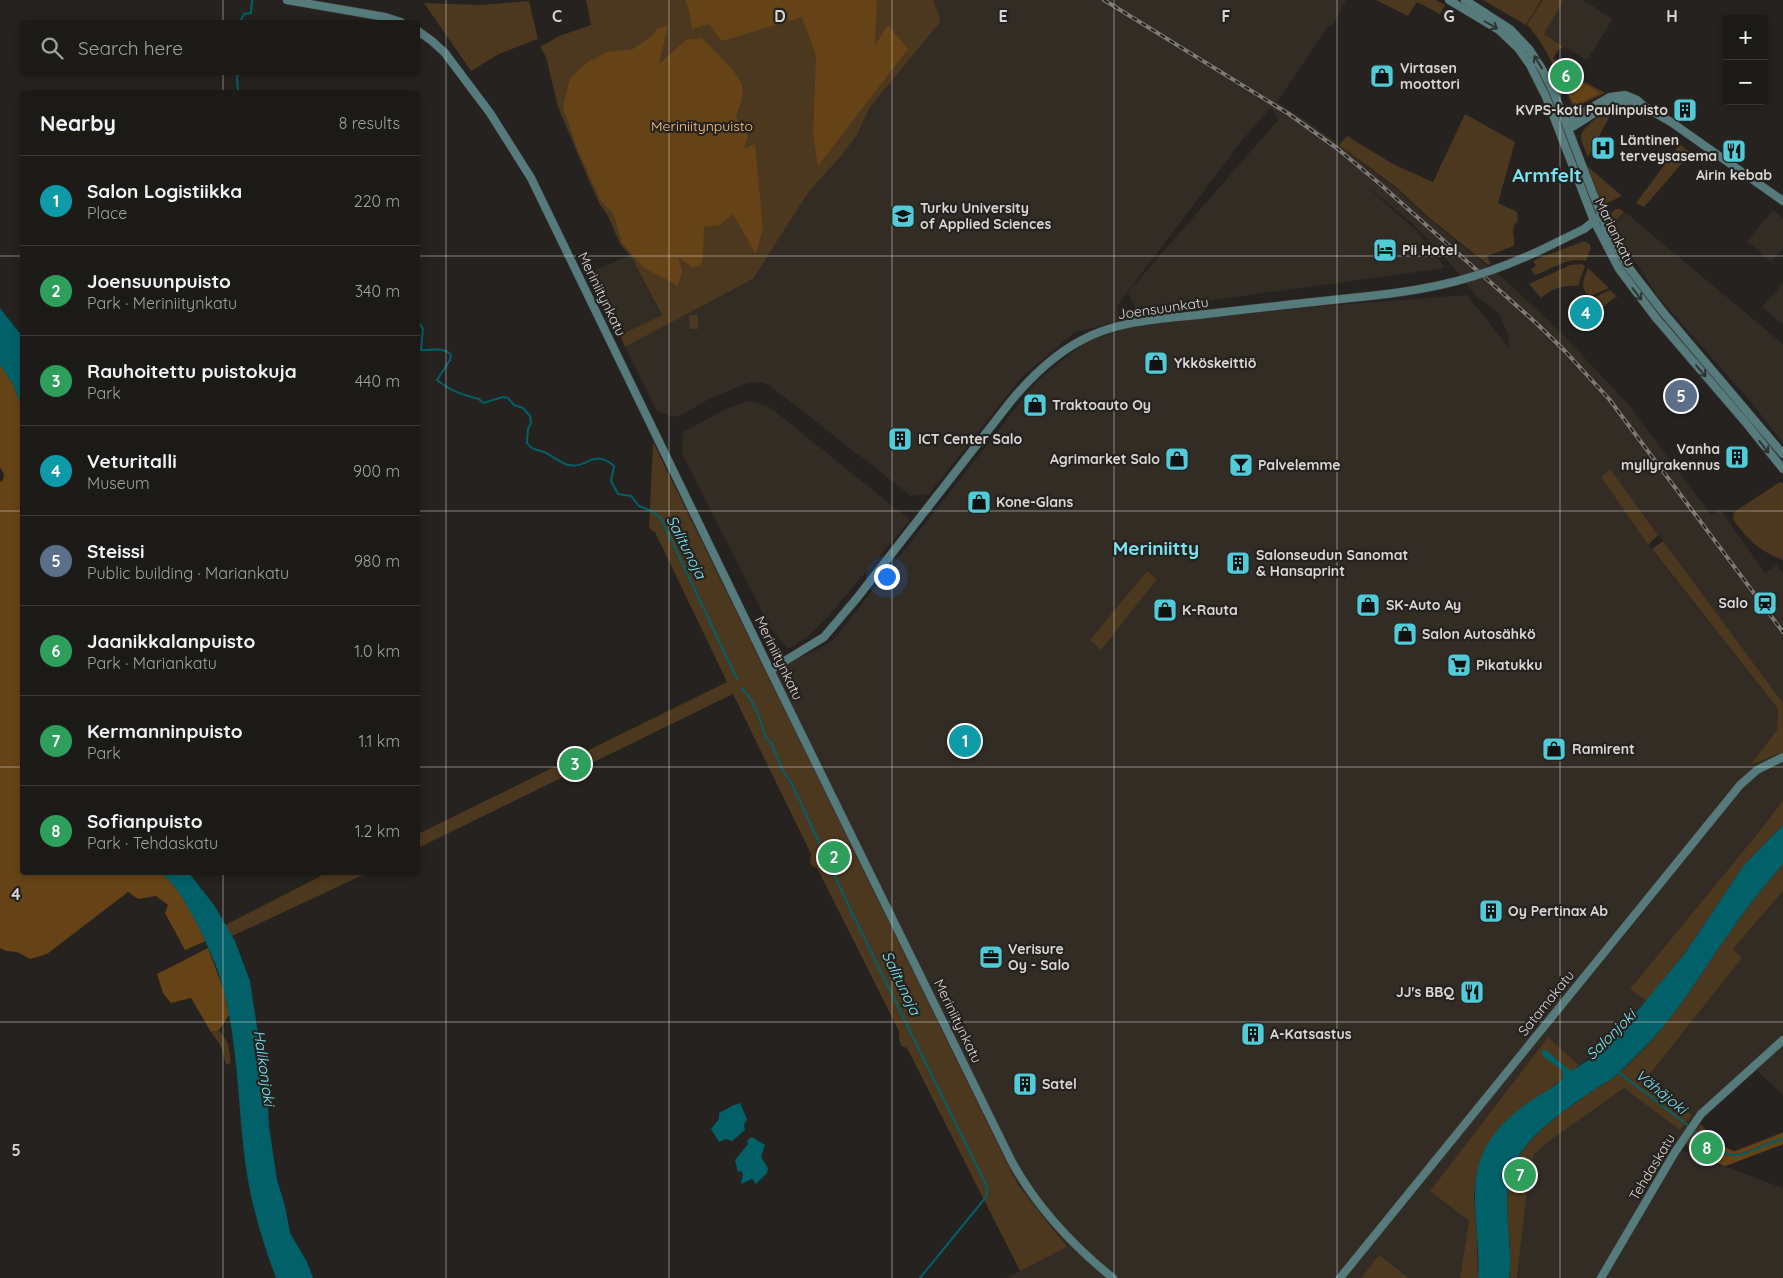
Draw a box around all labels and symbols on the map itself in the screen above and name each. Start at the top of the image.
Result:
text: C [552,6,562,26]
text: D [774,6,786,26]
text: E [998,6,1008,26]
text: F [1222,6,1231,26]
text: G [1443,6,1455,26]
text: H [1666,6,1678,26]
one-way arrow [1484,21,1498,31]
one-way arrow [1533,55,1543,69]
pin: 6 [1550,57,1582,95]
place label: Virtasen moottori [1400,59,1460,93]
shop icon: Virtasen moottori [1369,63,1395,89]
building icon: KVPS-koti Paulinpuisto [1672,97,1698,123]
place label: KVPS-koti Paulinpuisto [1516,101,1668,119]
park label: Meriniitynpuisto [651,117,753,135]
place label: Läntinen terveysasema [1620,131,1717,165]
hospital icon: Läntinen terveysasema [1590,135,1616,161]
restaurant icon: Airin kebab [1721,138,1747,164]
district label: Armfelt [1512,163,1582,187]
place label: Airin kebab [1696,166,1772,184]
street label: Mariankatu [1591,195,1639,269]
place label: Turku University of Applied Sciences [920,199,1051,233]
school or university icon: Turku University of Applied Sciences [890,203,916,229]
hotel icon: Pii Hotel [1372,237,1398,263]
place label: Pii Hotel [1402,241,1457,259]
street label: Meriniitynkatu [574,249,630,339]
one-way arrow [1631,288,1642,301]
street label: Joensuunkatu [1116,293,1210,323]
pin: 4 [1570,294,1602,332]
shop icon: Ykköskeittiö [1143,350,1169,376]
place label: Ykköskeittiö [1174,354,1257,372]
one-way arrow [1695,364,1707,377]
pin: 5 [1665,377,1697,415]
shop icon: Traktoauto Oy [1022,392,1048,418]
place label: Traktoauto Oy [1052,396,1151,414]
building icon: ICT Center Salo [887,426,913,452]
place label: ICT Center Salo [918,430,1022,448]
place label: Vanha myllyrakennus [1621,440,1720,474]
one-way arrow [1759,440,1770,453]
building icon: Vanha myllyrakennus [1724,444,1750,470]
shop icon: Agrimarket Salo [1164,446,1190,472]
place label: Agrimarket Salo [1050,450,1160,468]
bar icon: Palvelemme [1228,452,1254,478]
place label: Palvelemme [1258,456,1341,474]
shop icon: Kone-Glans [966,489,992,515]
place label: Kone-Glans [996,493,1073,511]
water label: Salitunoja [662,512,711,582]
district label: Meriniitty [1113,536,1199,560]
place label: Salonseudun Sanomat & Hansaprint [1256,546,1409,580]
building icon: Salonseudun Sanomat & Hansaprint [1225,550,1251,576]
your location [874,564,900,590]
station icon: Salo [1752,590,1778,616]
shop icon: SK-Auto Ay [1355,592,1381,618]
place label: Salo [1718,594,1748,612]
place label: SK-Auto Ay [1386,596,1461,614]
shop icon: K-Rauta [1152,597,1178,623]
place label: K-Rauta [1182,601,1238,619]
street label: Meriniitynkatu [751,613,807,703]
shop icon: Salon Autosähkö [1392,621,1418,647]
place label: Salon Autosähkö [1422,625,1536,643]
supermarket icon: Pikatukku [1446,652,1472,678]
place label: Pikatukku [1476,656,1542,674]
pin: 1 [949,722,981,760]
shop icon: Ramirent [1541,736,1567,762]
place label: Ramirent [1572,740,1635,758]
pin: 3 [559,745,591,783]
pin: 2 [818,838,850,876]
text: 4 [11,884,21,904]
building icon: Oy Pertinax Ab [1478,898,1504,924]
place label: Oy Pertinax Ab [1508,902,1608,920]
place label: Verisure Oy - Salo [1008,940,1070,974]
office icon: Verisure Oy - Salo [978,944,1004,970]
water label: Salitunoja [878,948,925,1019]
street label: Satamakatu [1514,966,1578,1040]
street label: Meriniitynkatu [930,976,986,1066]
restaurant icon: JJ's BBQ [1459,979,1485,1005]
place label: JJ's BBQ [1396,983,1454,1001]
water label: Salonjoki [1582,1004,1641,1064]
building icon: A-Katsastus [1240,1021,1266,1047]
place label: A-Katsastus [1270,1025,1352,1043]
water label: Halikonjoki [250,1029,279,1109]
water label: Vähäjoki [1632,1065,1692,1119]
building icon: Satel [1012,1071,1038,1097]
place label: Satel [1042,1075,1077,1093]
pin: 8 [1691,1129,1723,1167]
street label: Tehdaskatu [1625,1130,1679,1204]
text: 5 [11,1140,21,1160]
pin: 7 [1504,1156,1536,1194]

